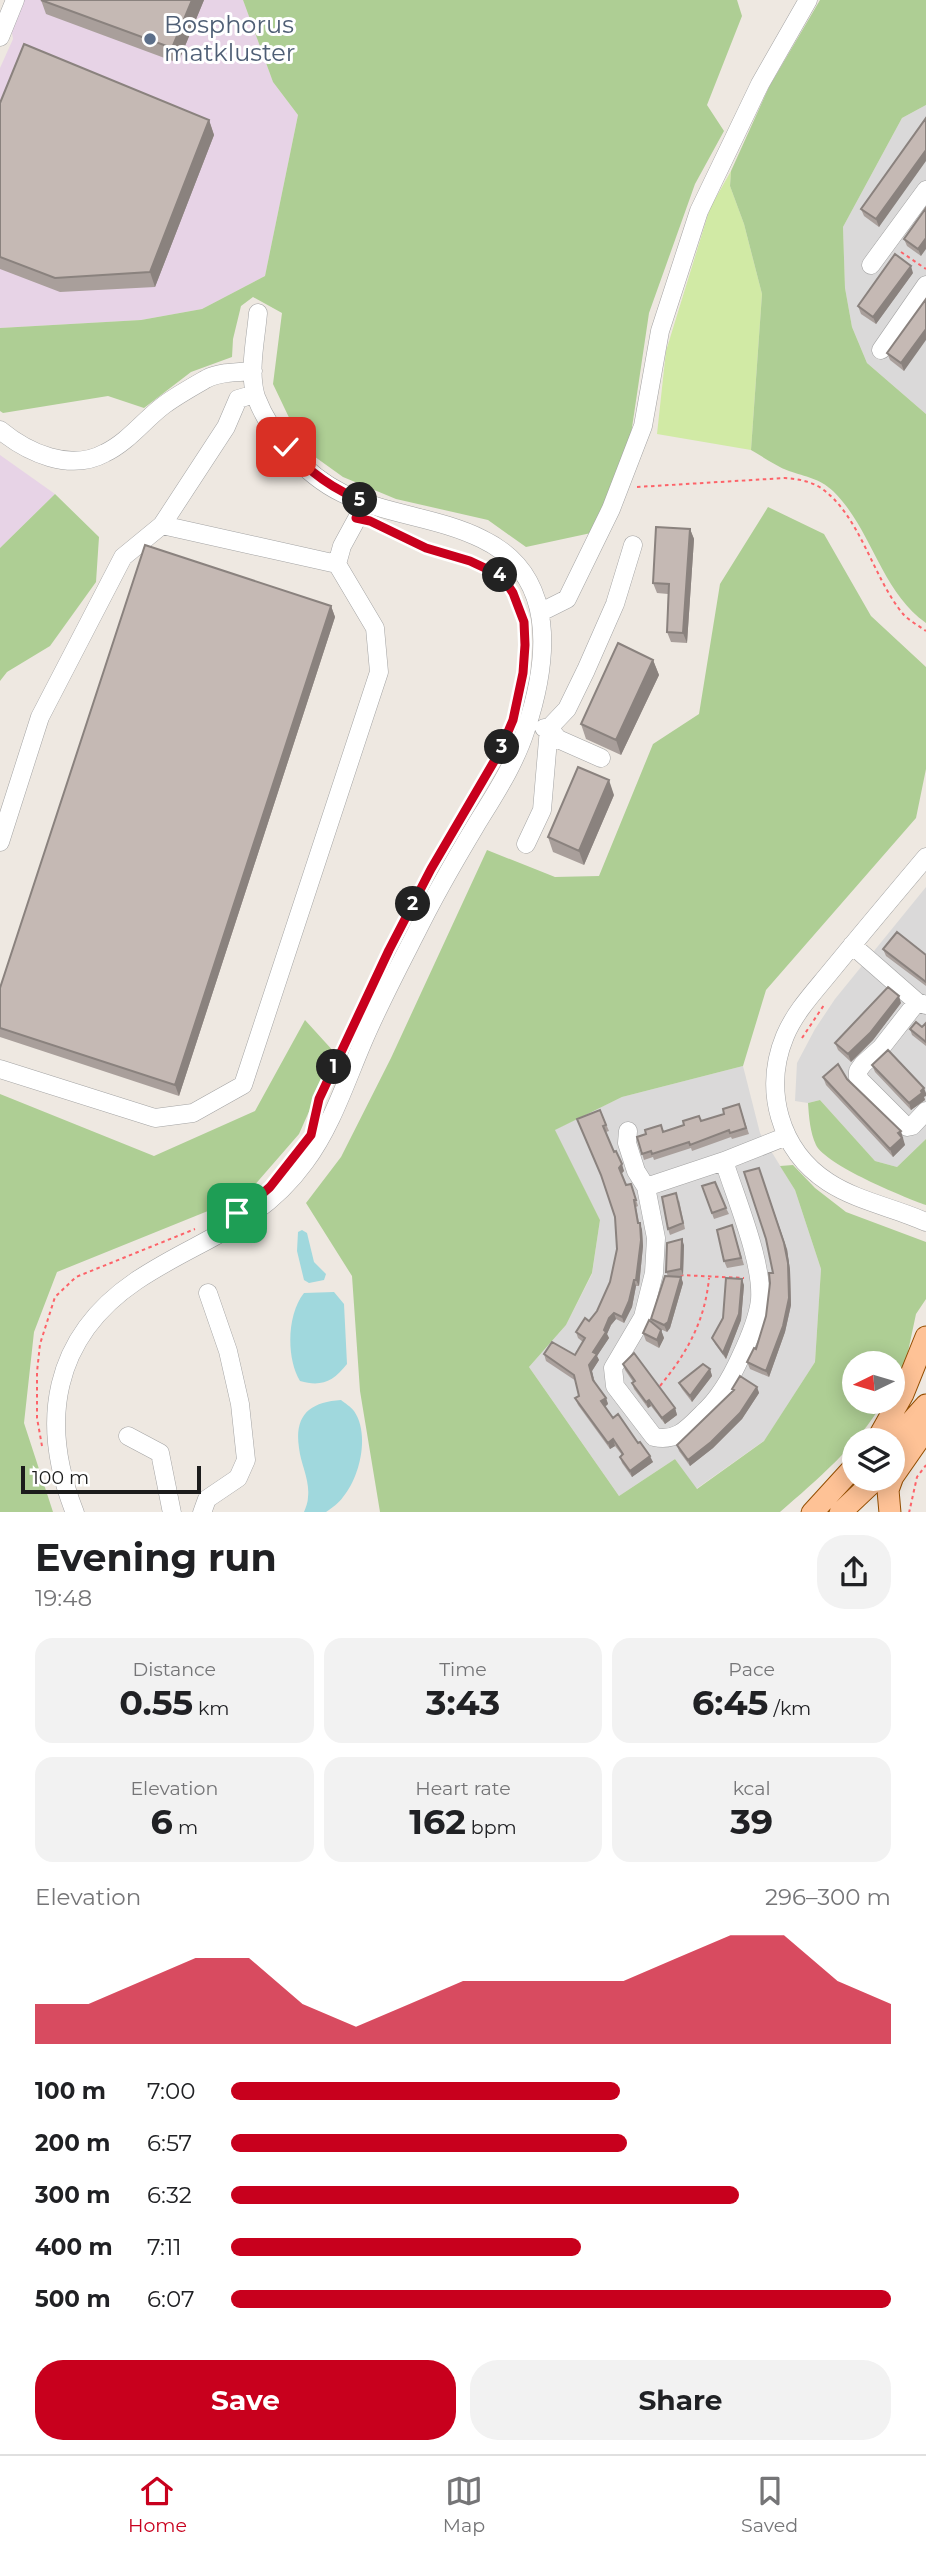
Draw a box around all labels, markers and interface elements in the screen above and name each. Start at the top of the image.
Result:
place label: Bosphorus matkluster [164,10,295,67]
marker: Bosphorus matkluster [142,31,158,47]
pin [256,417,316,477]
icon: check [267,428,305,466]
pin: 5 [342,482,378,518]
text: 5 [354,488,365,511]
pin: 4 [482,558,518,592]
text: 4 [493,563,506,586]
pin: 3 [484,730,520,764]
text: 3 [496,735,507,758]
pin: 2 [396,886,430,922]
text: 2 [407,892,418,915]
pin: 1 [316,1050,352,1084]
text: 1 [330,1055,337,1078]
pin [207,1183,267,1243]
icon: arrive [218,1194,256,1232]
north arrow [842,1351,905,1414]
map controls [842,1351,905,1491]
button: layers [842,1428,905,1491]
scale bar [21,1464,201,1495]
text: 100 m [32,1466,89,1489]
text: Evening run [35,1534,277,1581]
button: share [817,1535,891,1609]
text: 19:48 [35,1584,92,1612]
text: Distance [133,1658,216,1681]
text: Time [439,1658,487,1681]
text: Pace [728,1658,775,1681]
text: 0.55 [119,1681,193,1724]
text: 3:43 [426,1681,500,1724]
text: 6:45 [692,1681,768,1724]
text: km [193,1697,229,1720]
text: /km [768,1697,811,1720]
text: Elevation [130,1777,218,1800]
text: Heart rate [415,1777,511,1800]
text: kcal [733,1777,771,1800]
text: 6 [151,1800,173,1843]
text: 162 [409,1800,466,1843]
text: 39 [730,1800,773,1843]
text: m [173,1816,198,1839]
text: bpm [466,1816,517,1839]
text: Elevation [35,1883,141,1911]
text: 296–300 m [765,1883,891,1911]
text: 100 m [35,2077,106,2105]
text: 7:00 [147,2077,195,2105]
text: 200 m [35,2129,110,2157]
text: 6:57 [147,2129,192,2157]
text: 300 m [35,2181,111,2209]
text: 6:32 [147,2181,192,2209]
text: 400 m [35,2233,113,2261]
text: 7:11 [147,2233,182,2261]
text: 500 m [35,2285,111,2313]
text: 6:07 [147,2285,194,2313]
button: Save [35,2360,456,2440]
button: Share [470,2360,891,2440]
tab: Home [128,2472,187,2537]
tab: Map [443,2472,485,2537]
tab: Saved [741,2472,798,2537]

